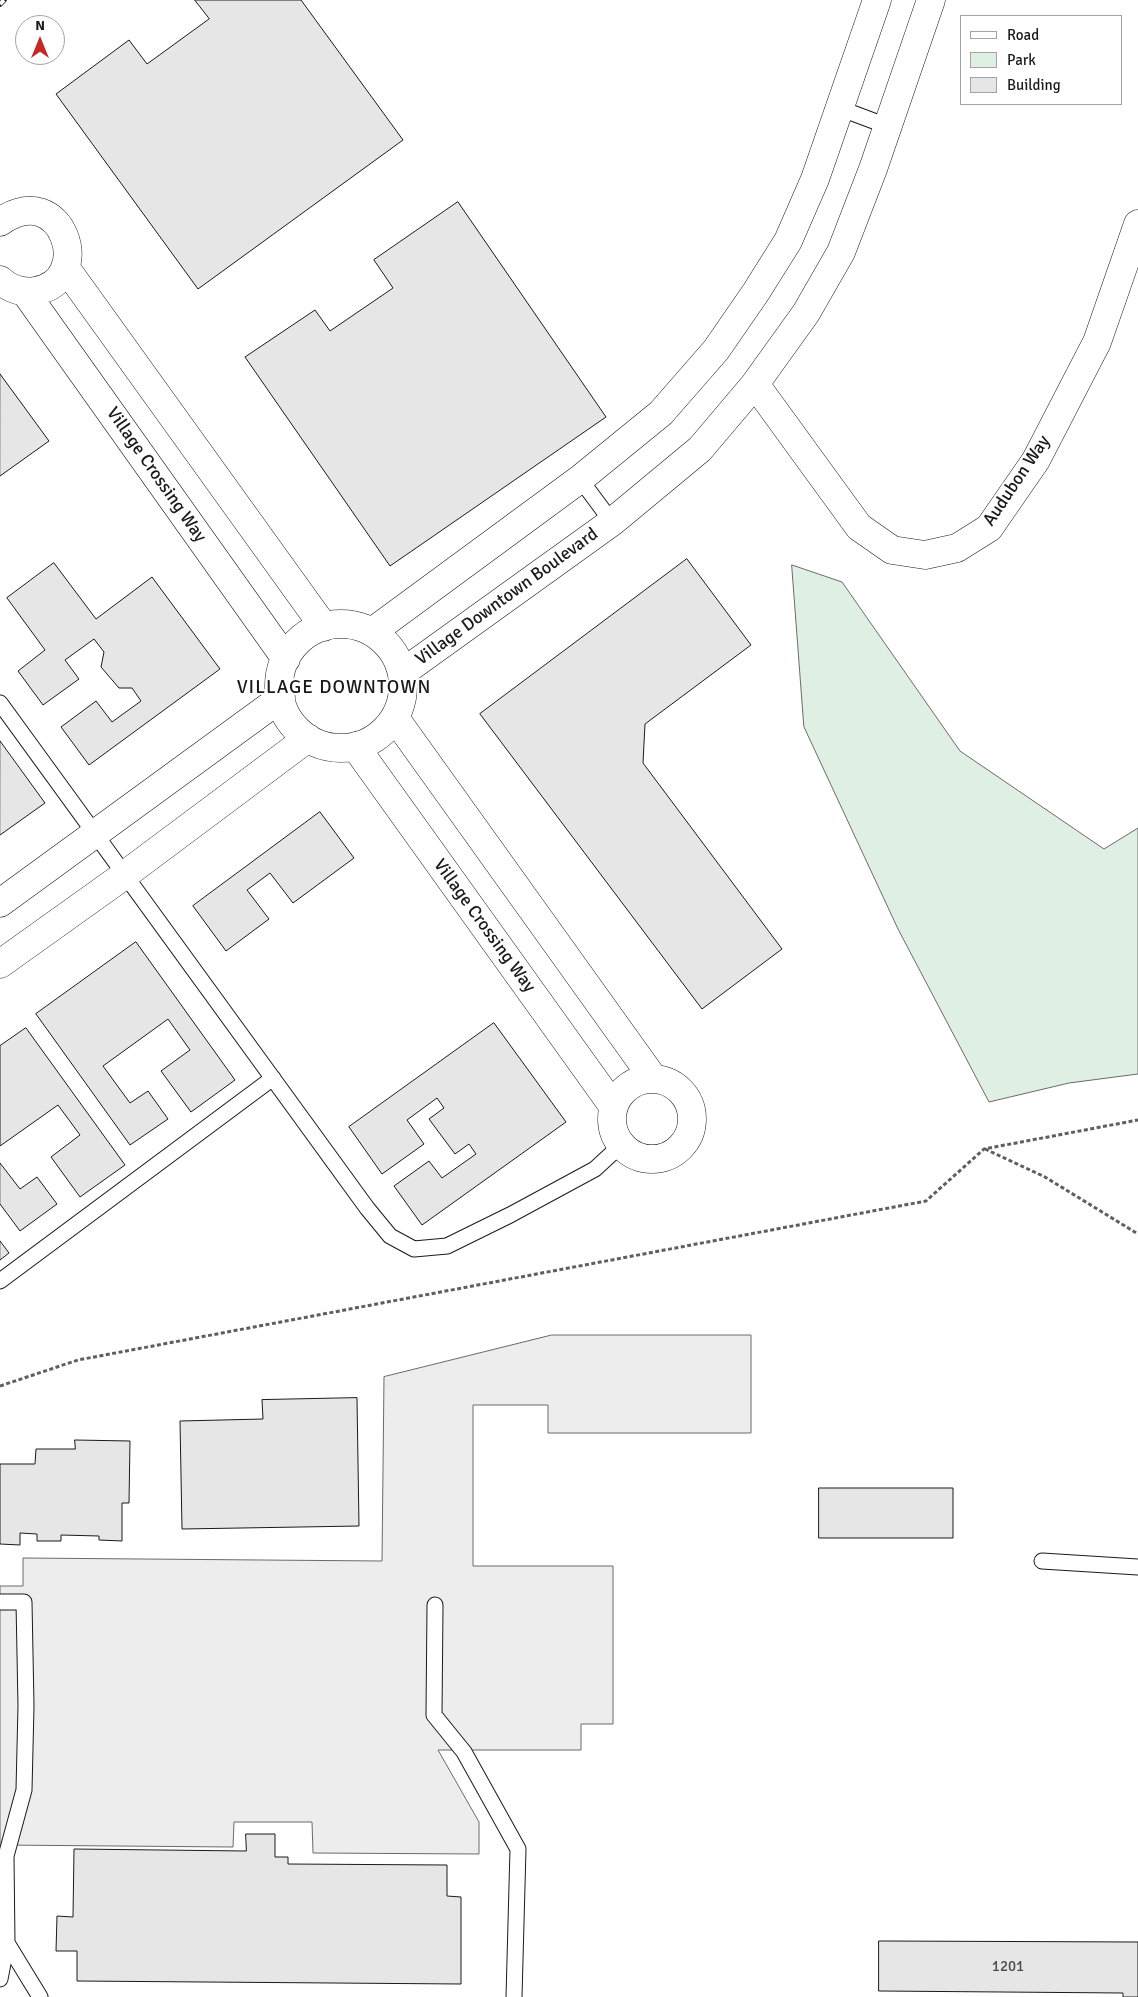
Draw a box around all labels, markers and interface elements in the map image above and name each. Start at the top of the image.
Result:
north arrow [15,15,65,65]
legend [960,15,1123,105]
text: N [35,17,45,34]
text: Road [1007,26,1039,44]
text: Park [1007,51,1036,69]
text: Building [1007,76,1061,94]
street label: Village Crossing Way [101,403,211,547]
street label: Audubon Way [979,432,1055,530]
street label: Village Downtown Boulevard [412,524,602,670]
district label: VILLAGE DOWNTOWN [235,677,433,699]
street label: Village Crossing Way [428,855,540,997]
house number: 1201 [992,1958,1024,1976]

